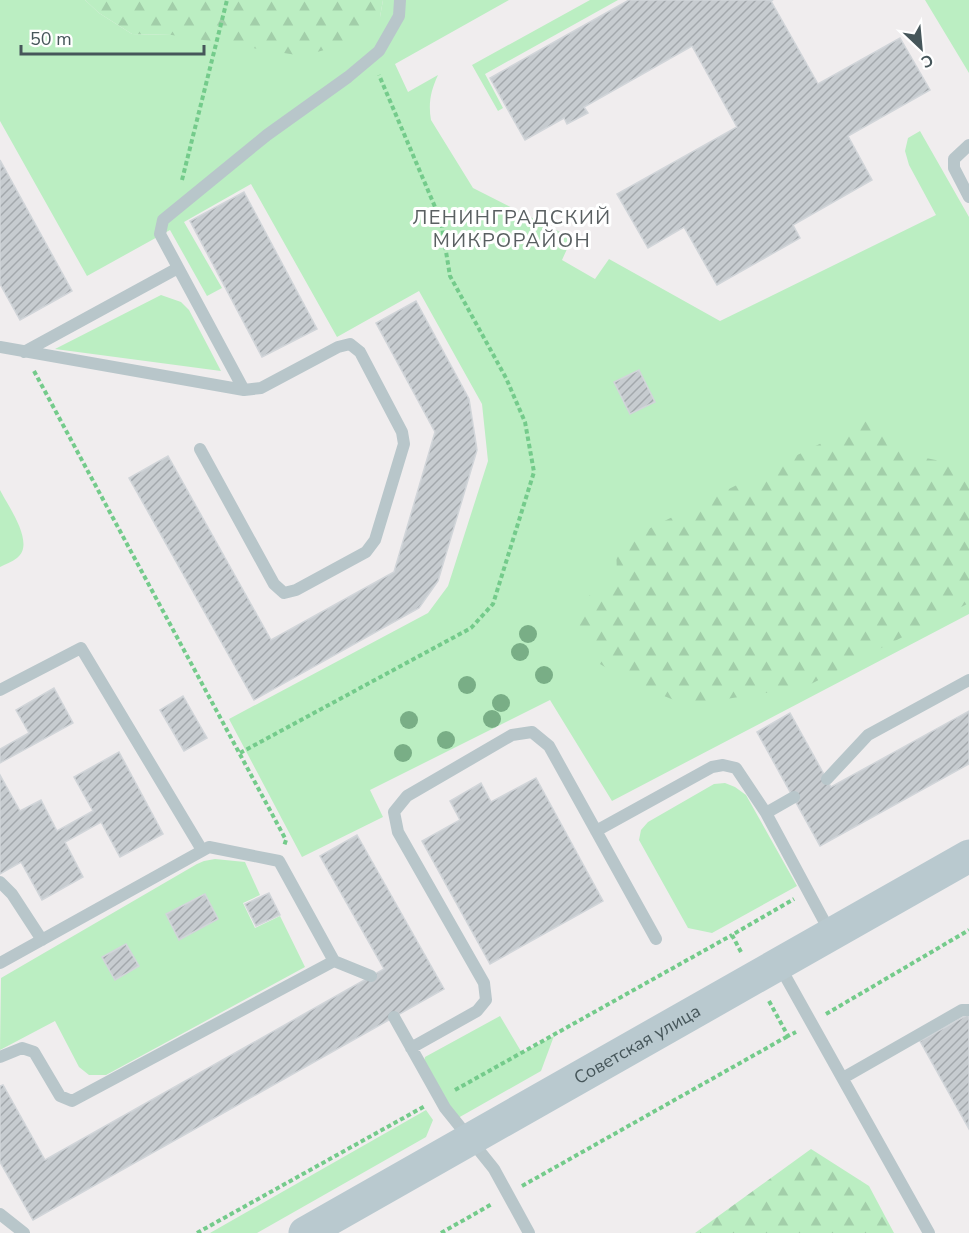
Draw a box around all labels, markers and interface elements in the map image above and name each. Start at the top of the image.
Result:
scale bar [21,18,204,56]
north arrow [891,18,951,78]
text: 50 m [30,27,72,51]
text: С [917,48,937,73]
district label: ЛЕНИНГРАДСКИЙ МИКРОРАЙОН [412,204,612,254]
street label: Советская улица [570,999,705,1090]

